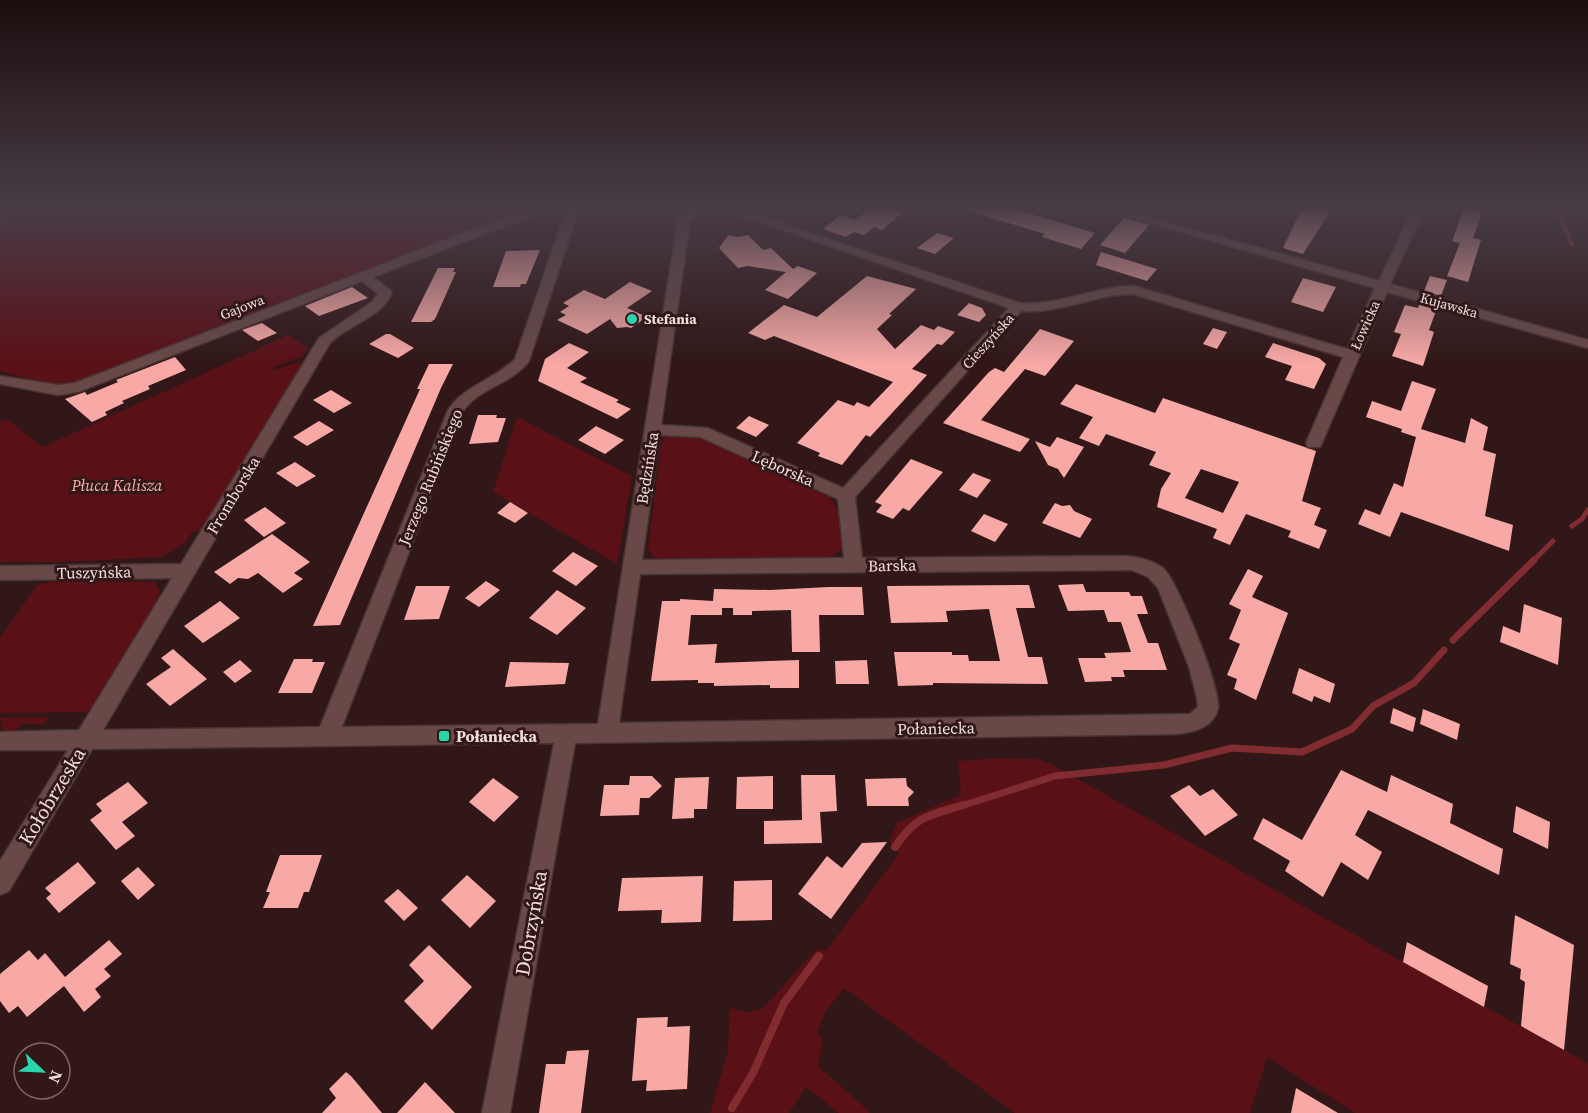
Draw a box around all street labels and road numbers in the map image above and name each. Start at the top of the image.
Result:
street label: Kujawska [1418,287,1481,323]
street label: Gajowa [217,289,268,325]
street label: Łowicka [1345,296,1385,353]
street label: Cieszyńska [957,308,1019,373]
street label: Jerzego Rubińskiego [392,405,467,549]
street label: Będzińska [630,430,664,506]
street label: Lęborska [748,445,818,492]
street label: Fromborska [201,451,265,538]
street label: Barska [868,554,917,576]
street label: Tuszyńska [57,560,132,584]
street label: Połaniecka [897,716,976,740]
street label: Kołobrzeska [12,741,93,850]
street label: Dobrzyńska [508,868,554,978]

